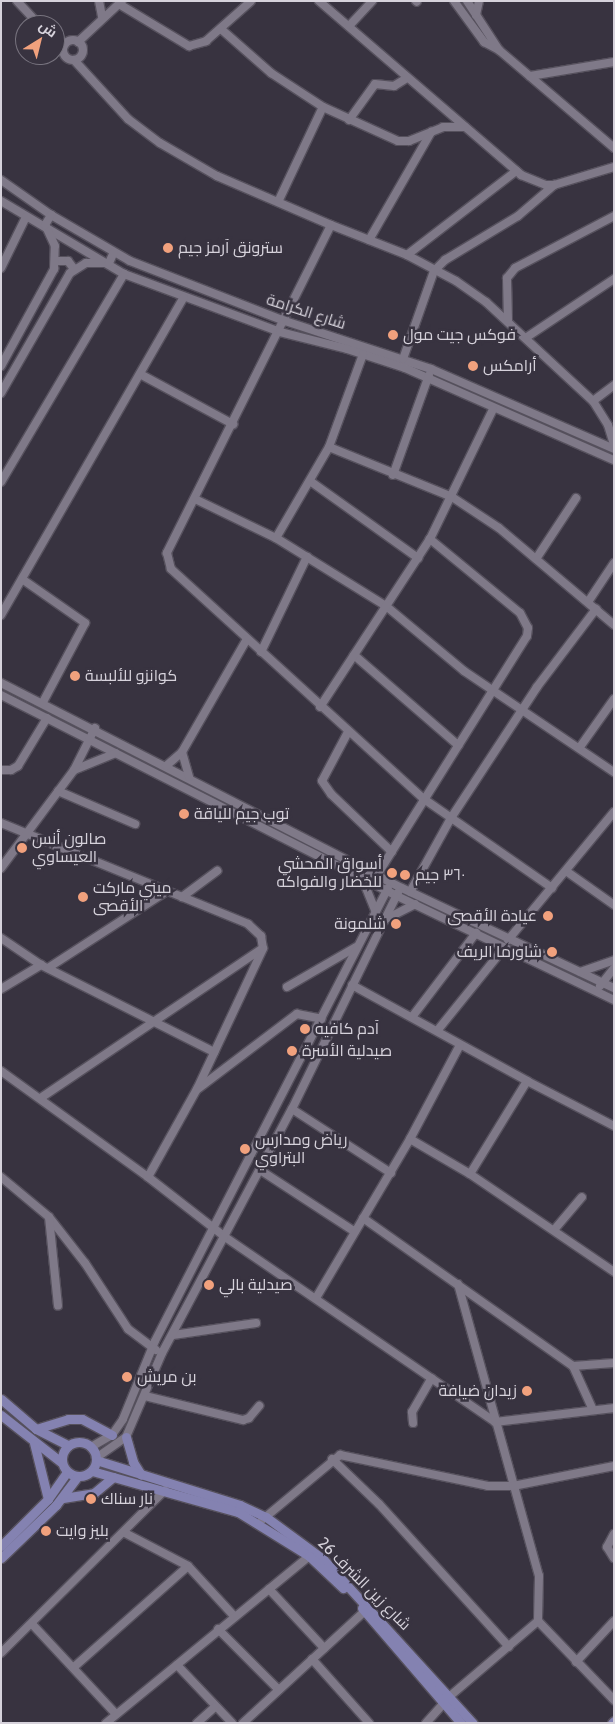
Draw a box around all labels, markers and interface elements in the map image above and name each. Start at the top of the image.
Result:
north arrow [15,15,65,65]
text: ش [36,16,61,41]
place label: سترونق آرمز جيم [178,238,283,258]
marker: سترونق آرمز جيم [162,242,174,254]
street label: شارع الكرامة [264,290,348,334]
place label: فوكس جيت مول [403,325,516,345]
marker: فوكس جيت مول [387,329,399,341]
place label: أرامكس [483,356,537,376]
marker: أرامكس [467,360,479,372]
place label: كوانزو للألبسة [85,666,177,686]
marker: كوانزو للألبسة [69,670,81,682]
place label: توب جيم للياقة [194,804,289,824]
marker: توب جيم للياقة [178,808,190,820]
place label: صالون أنس العيساوي [32,829,106,867]
marker: صالون أنس العيساوي [16,842,28,854]
place label: أسواق المحشي للخضار والفواكه [276,854,382,892]
place label: ٣٦٠ جيم [415,865,465,885]
marker: أسواق المحشي للخضار والفواكه [386,867,398,879]
marker: ٣٦٠ جيم [399,869,411,881]
place label: ميني ماركت الأقصى [93,878,172,916]
marker: ميني ماركت الأقصى [77,891,89,903]
place label: عيادة الأقصى [447,906,537,926]
marker: عيادة الأقصى [541,909,555,923]
place label: شلمونة [334,914,386,934]
marker: شلمونة [390,918,402,930]
place label: شاورما الريف [457,942,542,962]
marker: شاورما الريف [546,946,558,958]
place label: آدم كافيه [315,1019,379,1039]
marker: آدم كافيه [299,1023,311,1035]
place label: صيدلية الأسرة [302,1041,392,1061]
marker: صيدلية الأسرة [286,1045,298,1057]
place label: رياض ومدارس البتراوي [255,1130,348,1168]
marker: رياض ومدارس البتراوي [239,1143,251,1155]
place label: صيدلية بالي [219,1275,293,1295]
marker: صيدلية بالي [203,1279,215,1291]
place label: بن مريش [137,1367,197,1387]
marker: بن مريش [121,1371,133,1383]
place label: زيدان ضيافة [439,1381,517,1401]
marker: زيدان ضيافة [521,1385,533,1397]
place label: نار سناك [101,1489,153,1509]
marker: نار سناك [85,1493,97,1505]
place label: بليز وايت [56,1521,109,1541]
marker: بليز وايت [40,1525,52,1537]
street label: شارع زين الشرف 26 [313,1533,415,1635]

